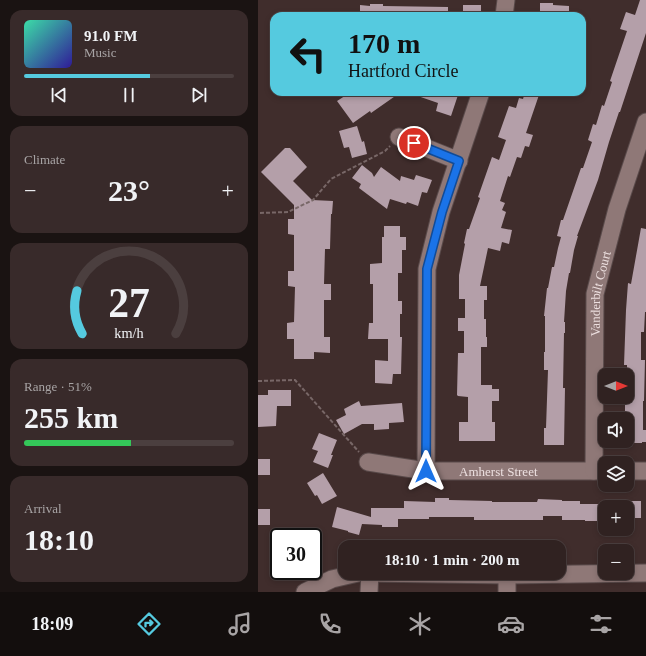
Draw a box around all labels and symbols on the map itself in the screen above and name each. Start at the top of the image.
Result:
pin [397,126,431,160]
street label: Vanderbilt Court [587,249,614,337]
north arrow [598,368,634,404]
position arrow [405,450,447,492]
street label: Amherst Street [459,464,538,479]
speed limit sign: 30 [270,528,322,580]

